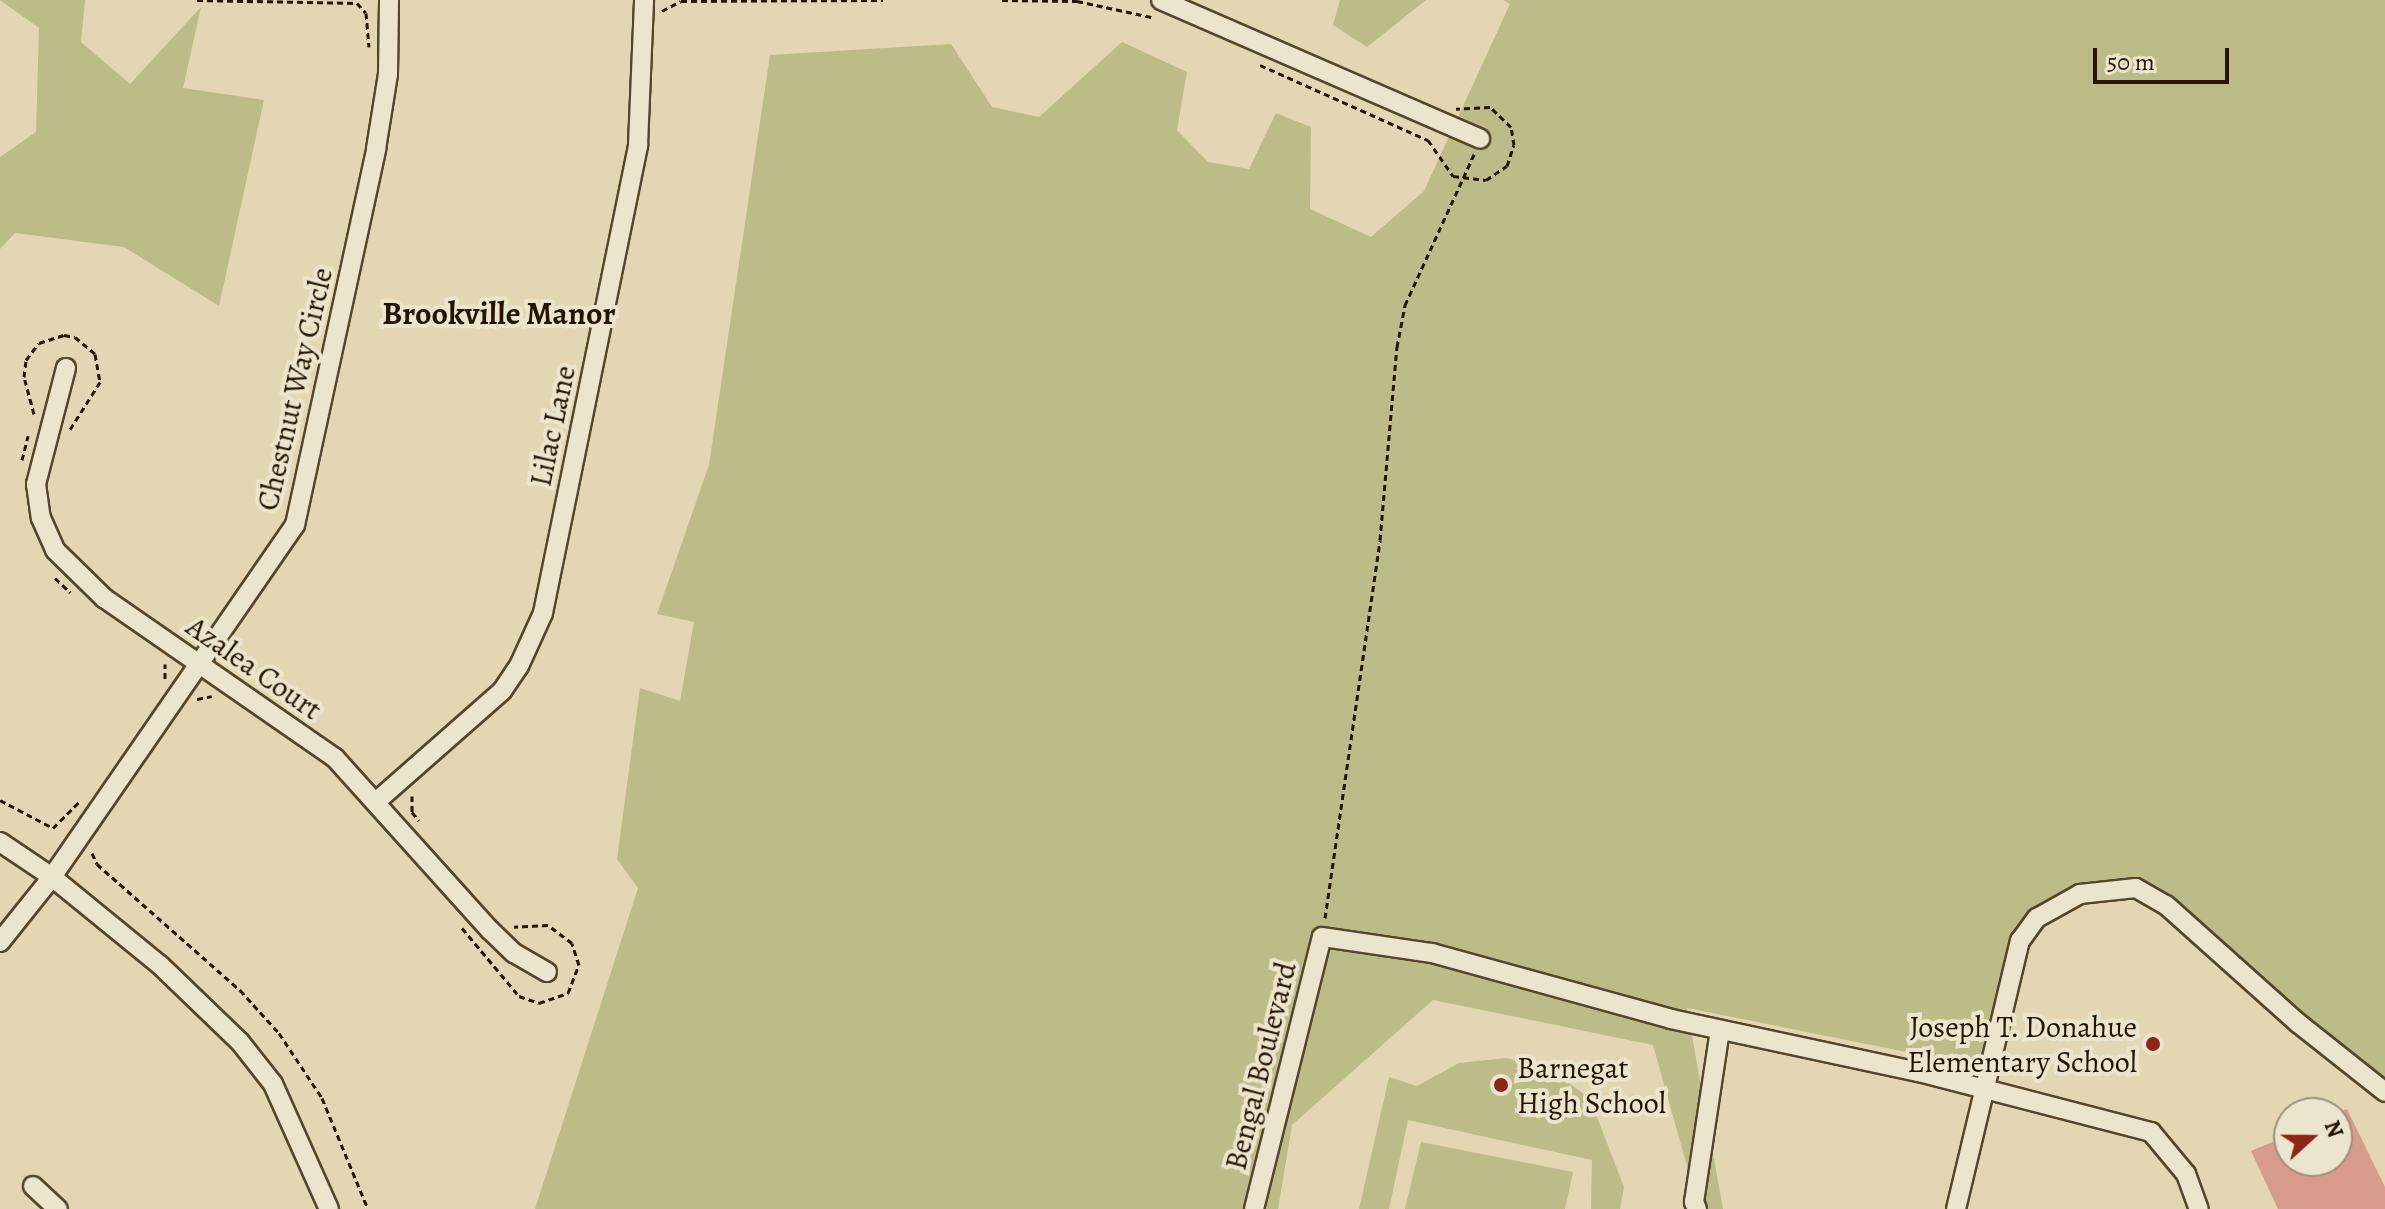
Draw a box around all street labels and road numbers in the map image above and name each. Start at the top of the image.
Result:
street label: Chestnut Way Circle [250,264,340,514]
street label: Lilac Lane [523,362,583,490]
street label: Azalea Court [179,608,329,728]
street label: Bengal Boulevard [1218,958,1304,1174]

